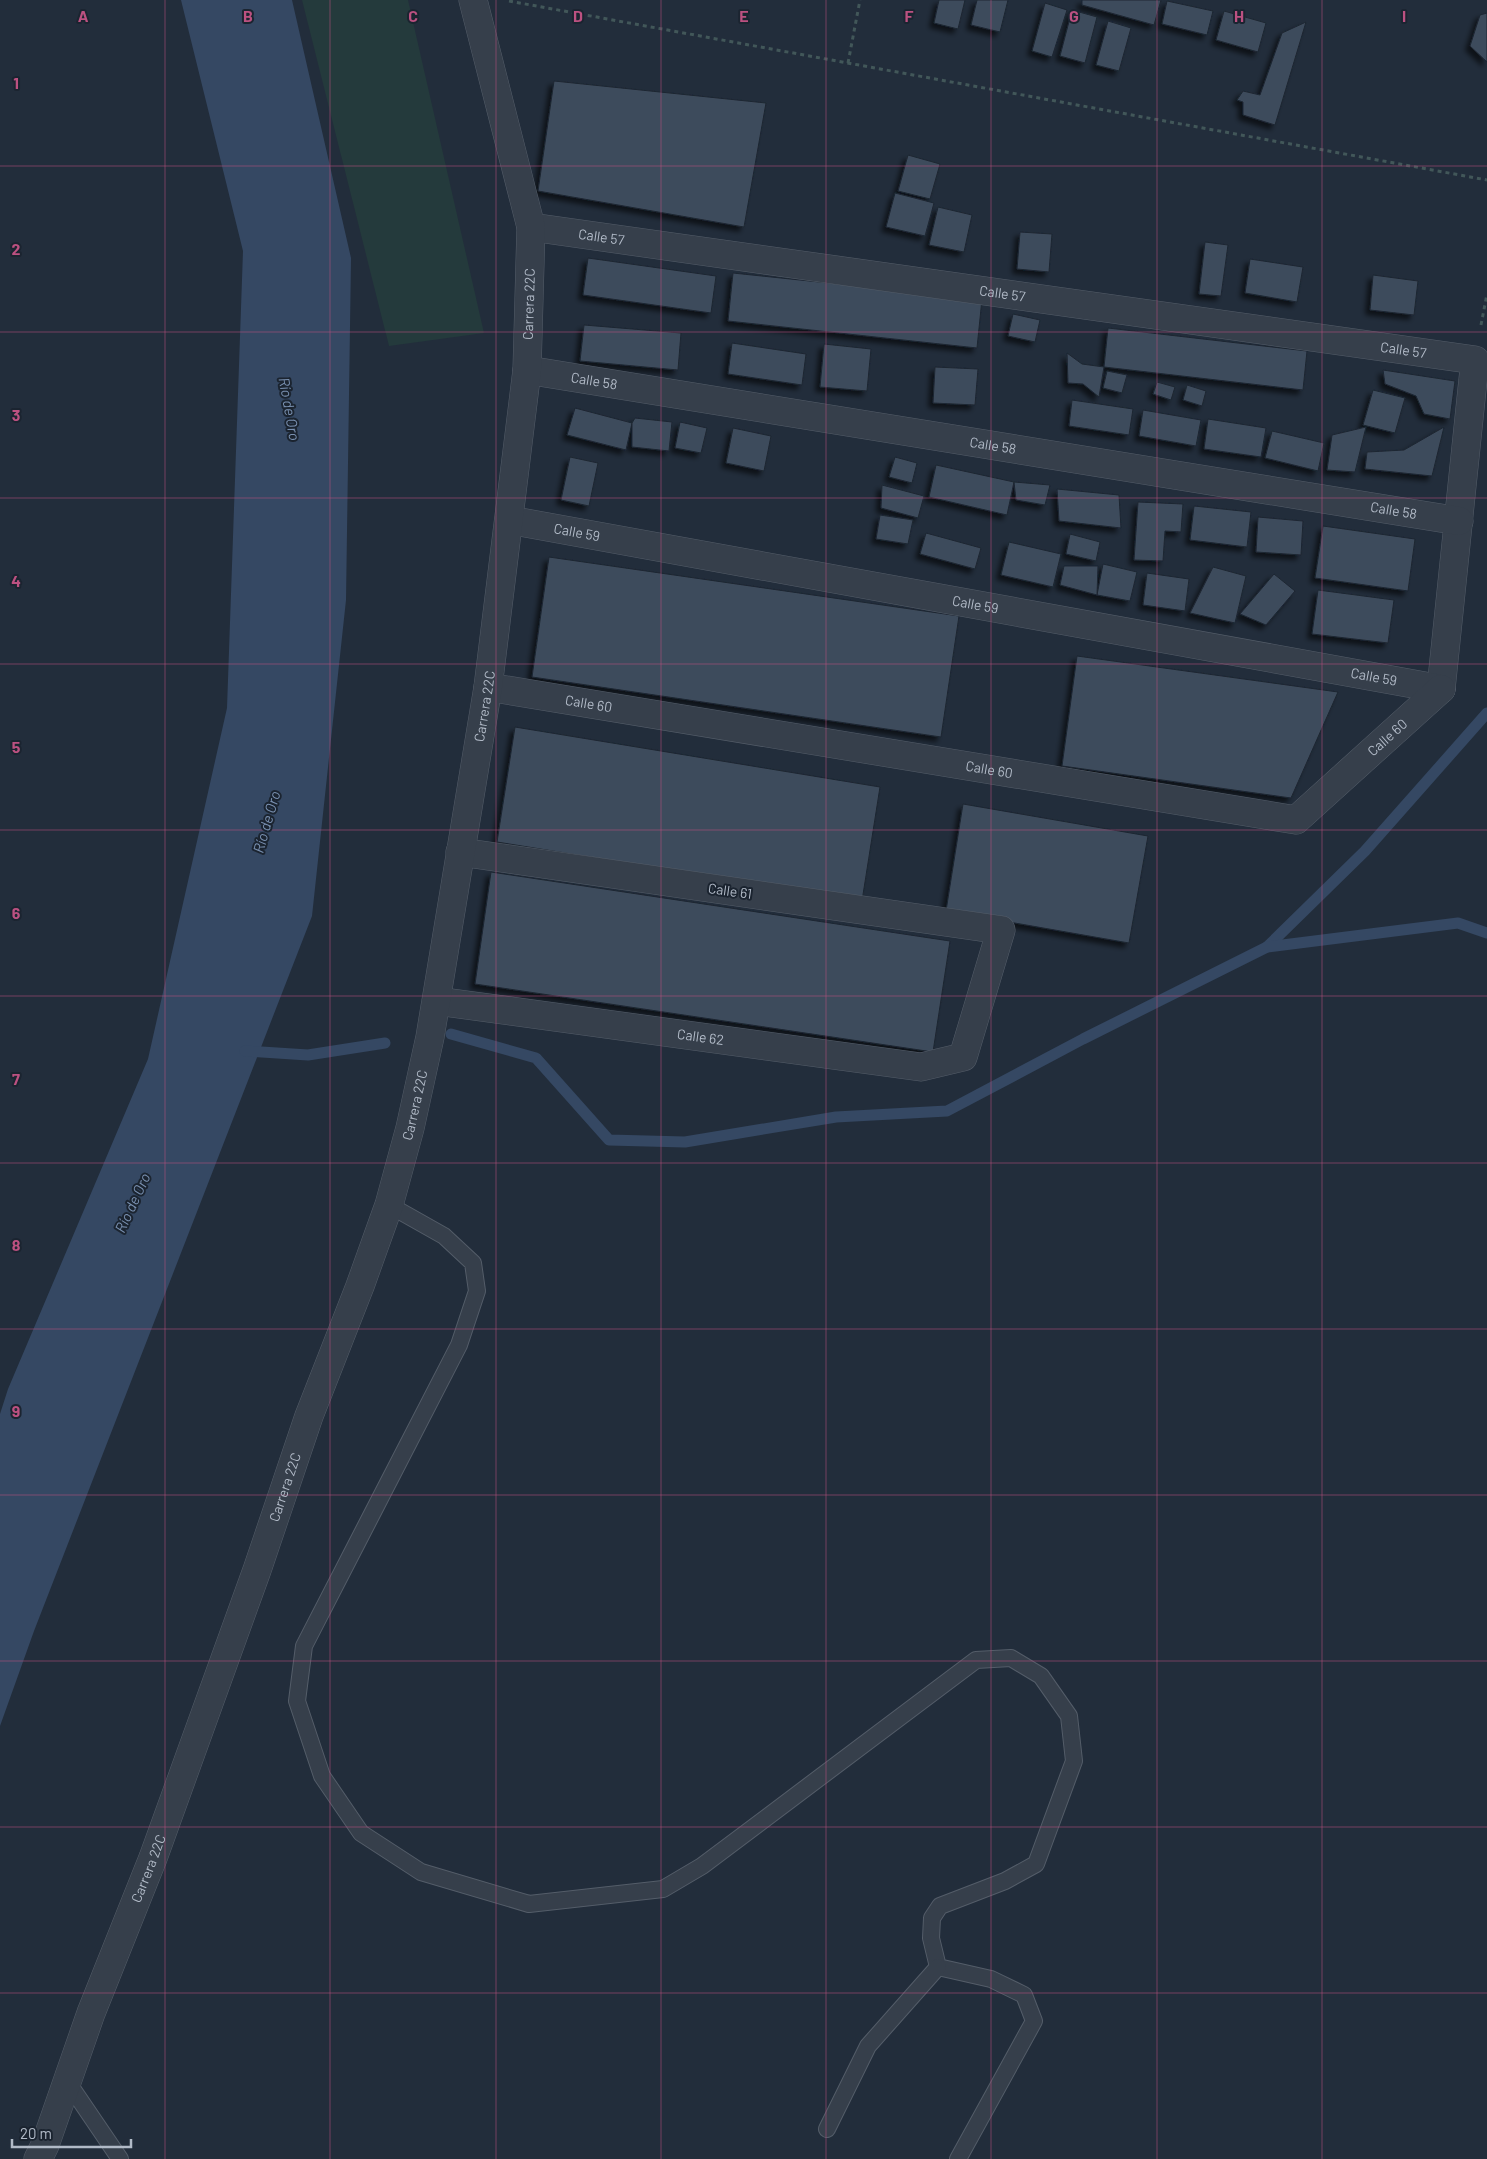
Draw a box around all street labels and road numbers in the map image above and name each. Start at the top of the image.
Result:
street label: Calle 57 [577,225,626,248]
street label: Carrera 22C [519,268,538,340]
street label: Calle 57 [978,281,1027,305]
street label: Calle 57 [1379,338,1428,361]
street label: Calle 58 [570,368,619,393]
street label: Calle 58 [969,433,1017,457]
street label: Calle 58 [1369,498,1418,522]
street label: Calle 59 [552,519,602,544]
street label: Calle 59 [951,592,1000,617]
street label: Calle 59 [1349,664,1399,689]
street label: Carrera 22C [470,670,498,743]
street label: Calle 60 [564,691,614,715]
street label: Calle 60 [1364,715,1410,759]
street label: Calle 60 [965,757,1014,781]
street label: Calle 61 [707,879,753,902]
street label: Calle 62 [676,1025,725,1048]
street label: Carrera 22C [398,1068,431,1142]
street label: Carrera 22C [265,1450,304,1524]
street label: Carrera 22C [127,1832,169,1905]

